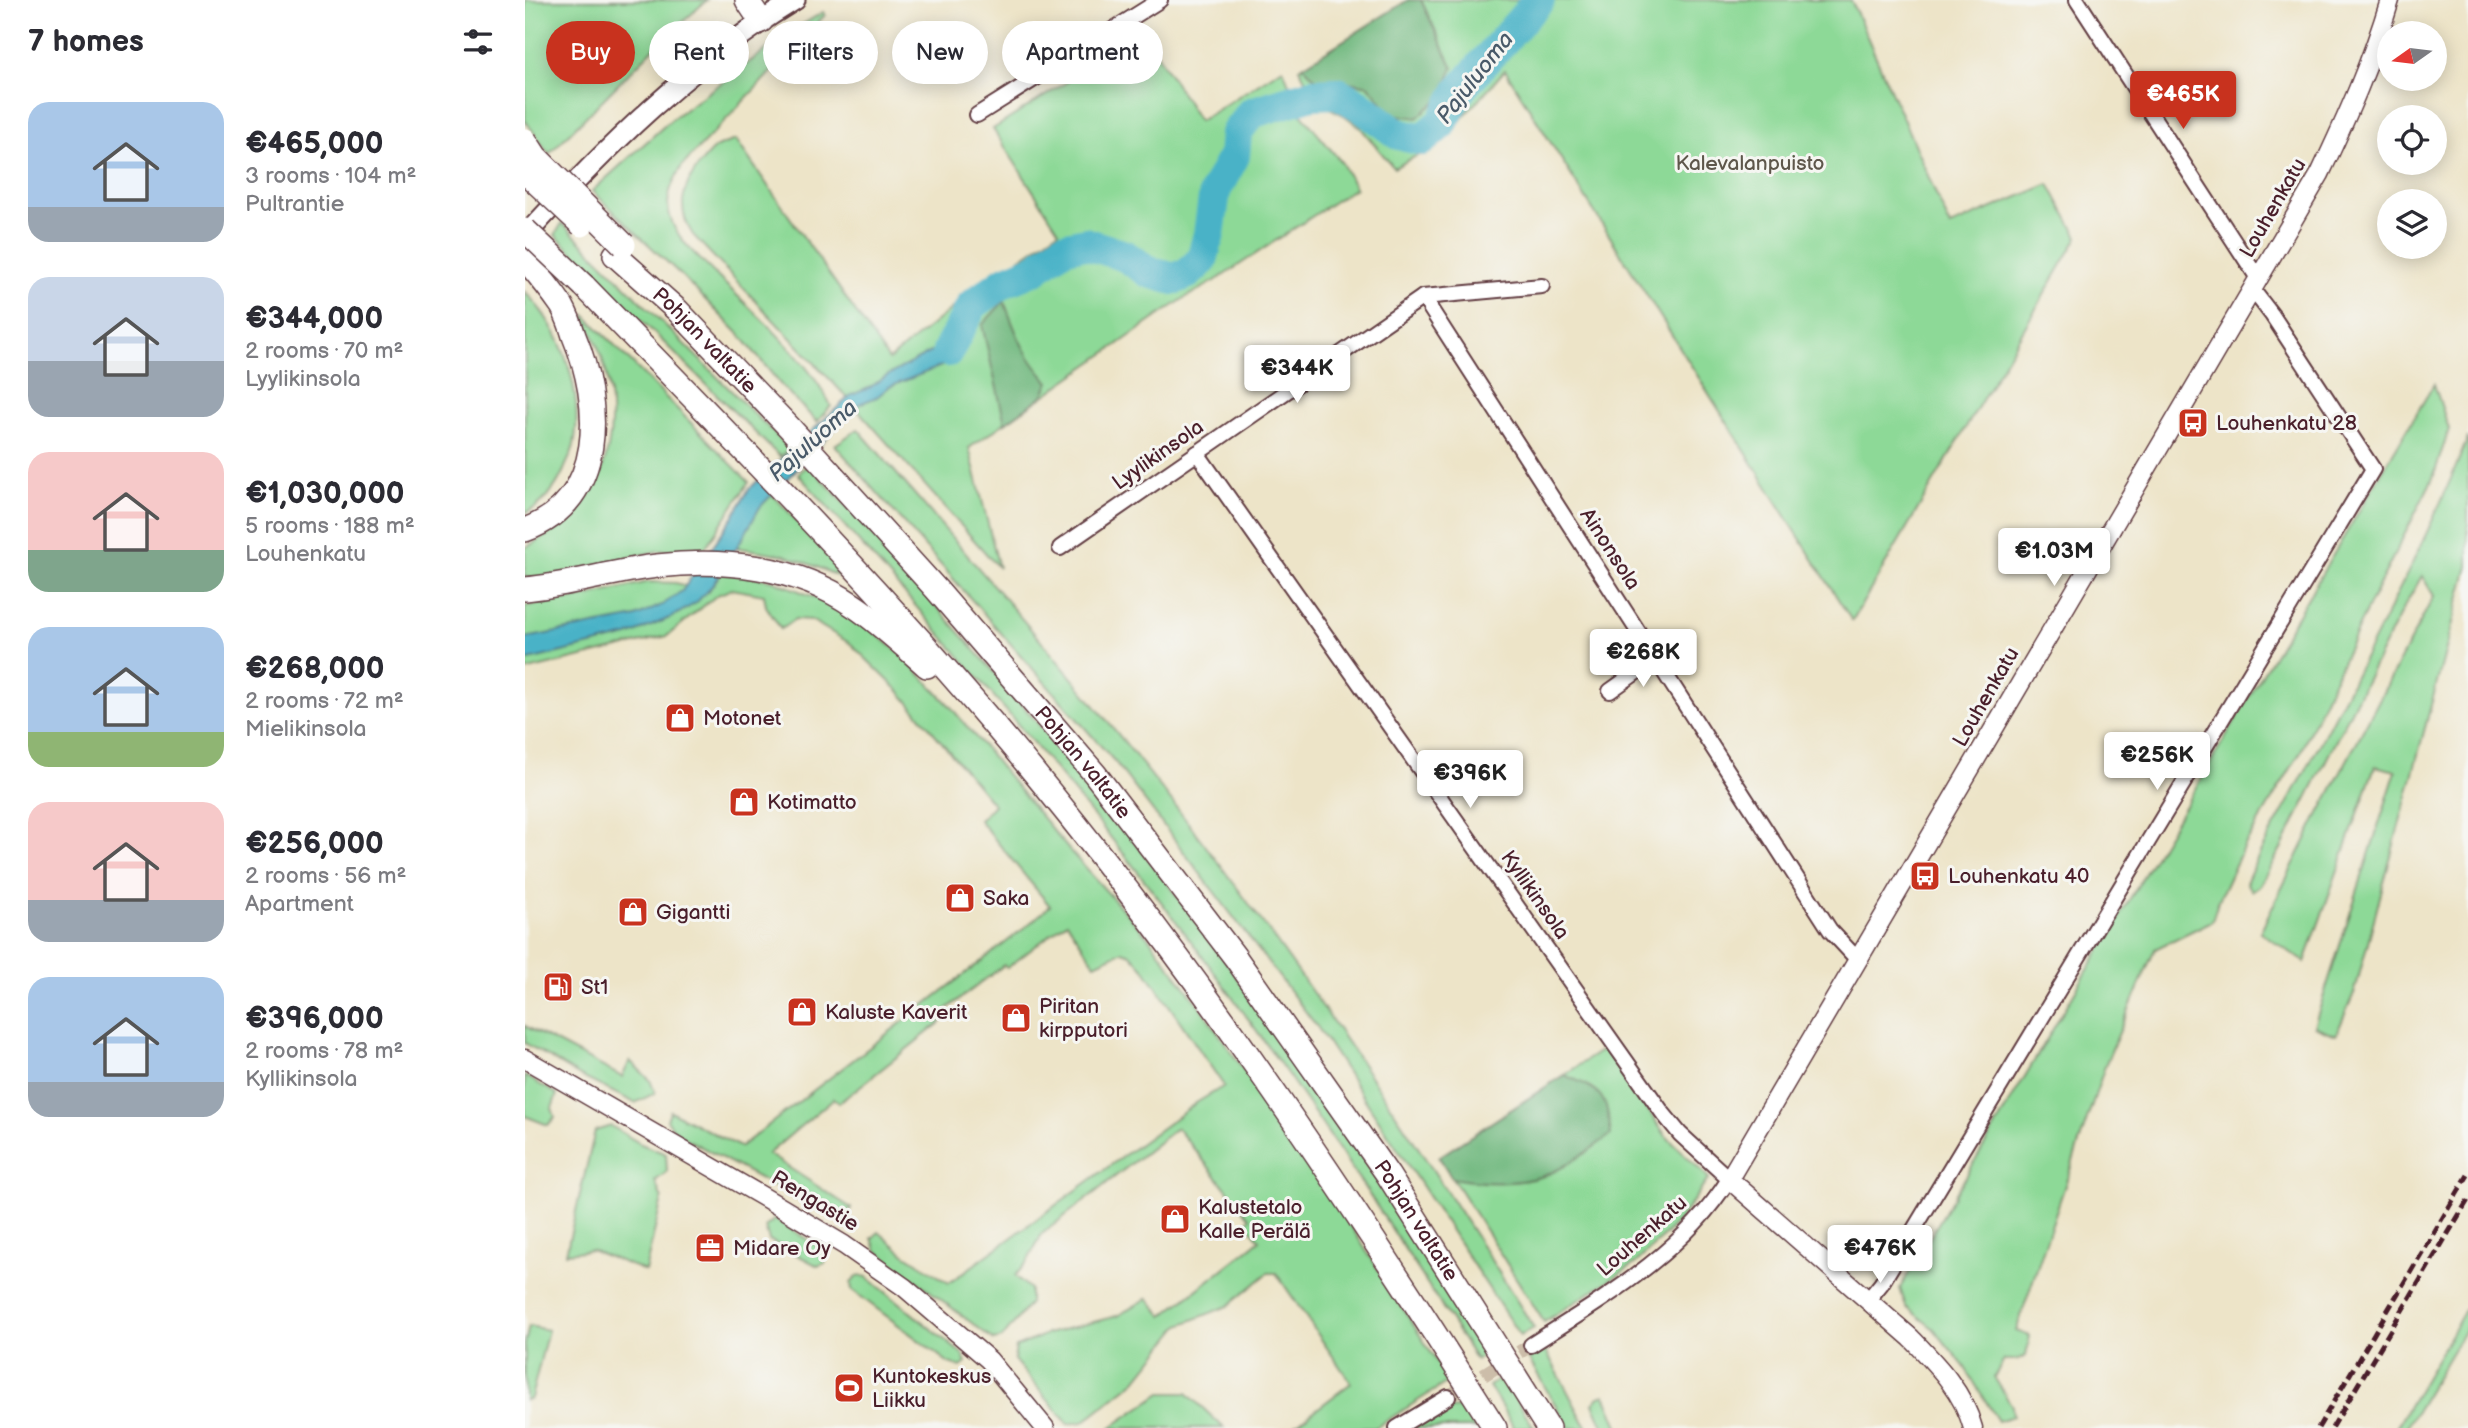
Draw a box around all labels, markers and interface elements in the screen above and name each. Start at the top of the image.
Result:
chip: Buy [546,21,635,84]
chip: Rent [649,21,749,84]
chip: Filters [763,21,878,84]
chip: New [892,21,988,84]
chip: Apartment [1002,21,1163,84]
north arrow [2377,21,2447,91]
map controls [2377,21,2447,259]
icon: filters [459,23,497,61]
text: 7 homes [28,24,144,60]
water label: Pajuluoma [1430,26,1520,130]
pin: €465K [2134,72,2232,131]
text: €465K [2146,80,2220,108]
button: locate [2377,105,2447,175]
text: €465,000 [245,126,384,162]
icon: home [84,130,168,214]
park label: Kalevalanpuisto [1676,151,1824,176]
street label: Louhenkatu [2235,154,2311,262]
text: 3 rooms · 104 m² [245,162,416,190]
button: layers [2377,189,2447,259]
text: Pultrantie [245,190,344,218]
street label: Pohjan valtatie [648,282,762,398]
text: €344,000 [245,301,383,337]
icon: home [84,305,168,389]
text: 2 rooms · 70 m² [245,337,404,365]
pin: €344K [1248,346,1346,405]
text: €344K [1260,354,1334,382]
text: Lyylikinsola [245,365,361,393]
water label: Pajuluoma [763,394,863,488]
bus stop icon: Louhenkatu 28 [2176,406,2210,440]
place label: Louhenkatu 28 [2216,411,2357,436]
street label: Lyylikinsola [1108,414,1208,496]
text: €1,030,000 [245,476,405,512]
icon: home [84,480,168,564]
street label: Ainonsola [1574,504,1646,594]
text: 5 rooms · 188 m² [245,512,415,540]
pin: €1.03M [1997,528,2111,588]
text: €1.03M [2014,537,2094,565]
text: Louhenkatu [245,540,366,568]
pin: €268K [1594,630,1692,689]
text: €268K [1606,638,1680,666]
street label: Louhenkatu [1948,643,2024,751]
text: €268,000 [245,651,385,687]
icon: home [84,655,168,739]
text: 2 rooms · 72 m² [245,687,404,715]
shop icon: Motonet [663,701,697,735]
street label: Pohjan valtatie [1030,701,1137,823]
place label: Motonet [703,706,782,731]
text: Mielikinsola [245,715,366,743]
pin: €256K [2108,732,2206,792]
text: €256K [2120,741,2194,769]
pin: €396K [1421,750,1519,810]
text: €396K [1433,759,1507,787]
shop icon: Kotimatto [727,785,761,819]
place label: Kotimatto [767,790,857,815]
text: €256,000 [245,826,384,862]
icon: home [84,830,168,914]
street label: Kyllikinsola [1495,846,1575,944]
bus stop icon: Louhenkatu 40 [1908,859,1942,893]
text: 2 rooms · 56 m² [245,862,407,890]
place label: Louhenkatu 40 [1948,864,2089,889]
shop icon: Saka [943,881,977,915]
place label: Saka [983,886,1029,911]
text: Apartment [245,890,354,918]
shop icon: Gigantti [616,895,650,929]
place label: Gigantti [656,900,730,925]
fuel station icon: St1 [541,970,575,1004]
place label: St1 [581,975,608,1000]
place label: Piritan kirpputori [1039,994,1128,1043]
shop icon: Kaluste Kaverit [785,995,819,1029]
place label: Kaluste Kaverit [825,1000,968,1025]
text: €396,000 [245,1001,384,1037]
shop icon: Piritan kirpputori [999,1001,1033,1035]
icon: home [84,1005,168,1089]
text: 2 rooms · 78 m² [245,1037,403,1065]
text: Kyllikinsola [245,1065,357,1093]
street label: Pohjan valtatie [1369,1155,1464,1286]
street label: Rengastie [767,1165,863,1237]
street label: Louhenkatu [1592,1190,1692,1282]
place label: Kalustetalo Kalle Perälä [1198,1195,1311,1244]
shop icon: Kalustetalo Kalle Perälä [1158,1202,1192,1236]
pin: €476K [1831,1226,1929,1285]
office icon: Midare Oy [693,1231,727,1265]
text: €476K [1844,1234,1916,1262]
place label: Midare Oy [733,1236,831,1261]
place label: Kuntokeskus Liikku [872,1364,991,1413]
sports icon: Kuntokeskus Liikku [832,1371,866,1405]

